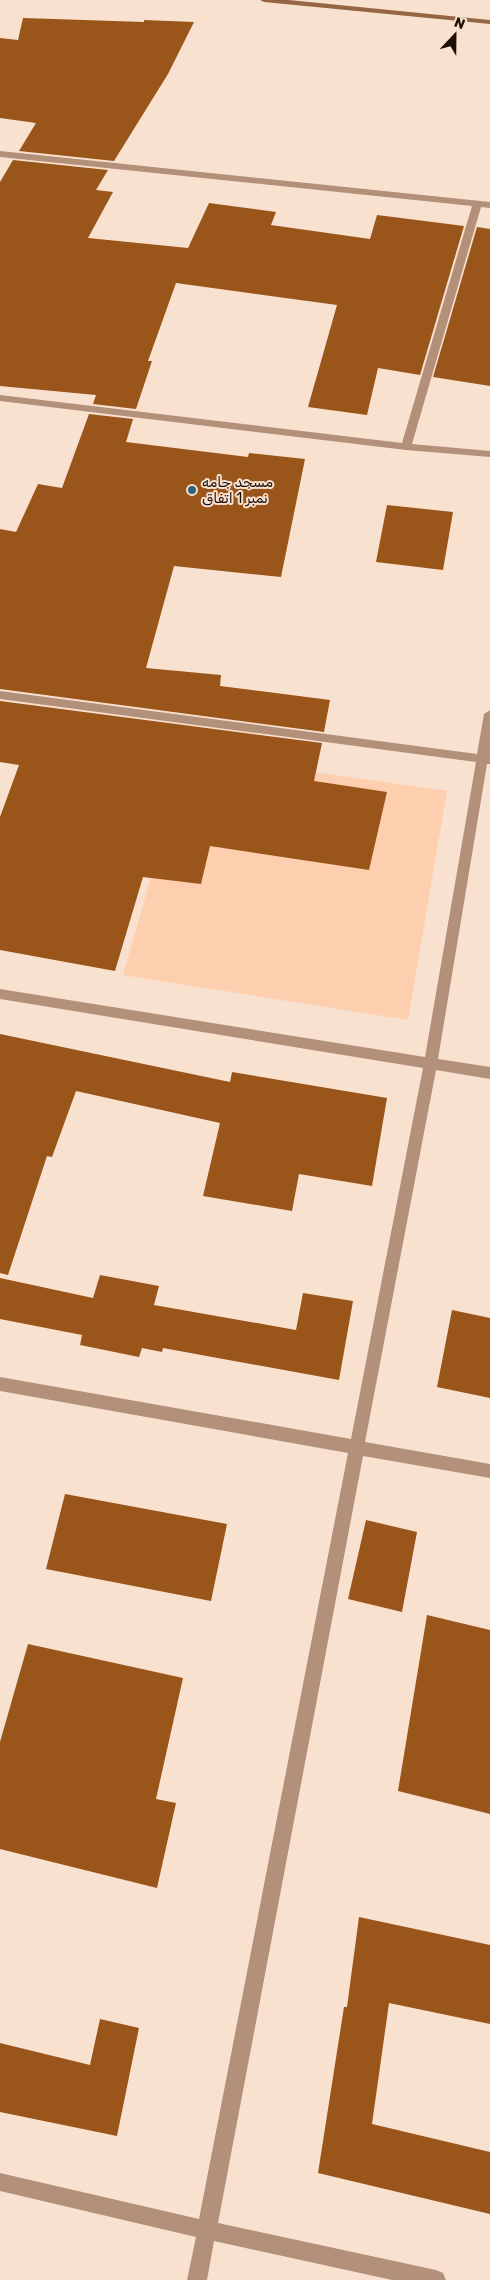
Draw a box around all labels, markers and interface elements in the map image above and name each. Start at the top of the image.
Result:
north arrow [430,10,480,60]
text: N [452,14,468,33]
place label: مسجد جامه نمبر 1 اتفاق [202,474,273,507]
marker: مسجد جامه نمبر 1 اتفاق [186,484,198,496]

